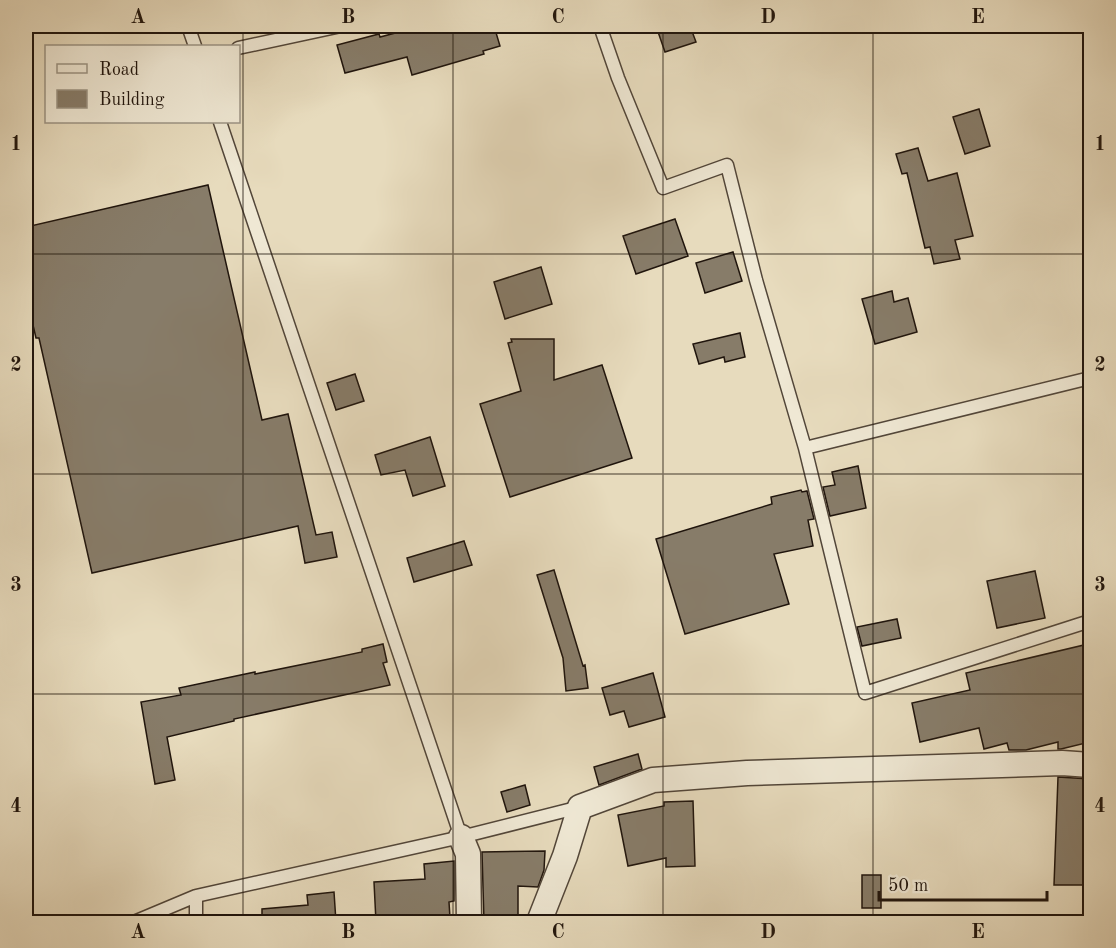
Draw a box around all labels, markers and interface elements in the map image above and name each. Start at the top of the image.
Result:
text: A [130,8,146,28]
text: B [341,8,355,28]
text: C [551,8,565,28]
text: D [760,8,776,28]
text: E [971,8,985,28]
legend [45,45,240,123]
text: Road [99,61,139,79]
text: Building [99,91,165,109]
text: 1 [10,135,22,155]
text: 1 [1094,135,1106,155]
text: 2 [10,356,22,376]
text: 2 [1094,356,1106,376]
text: 3 [10,576,22,596]
text: 3 [1094,576,1106,596]
text: 4 [10,797,22,817]
text: 4 [1094,797,1106,817]
scale bar [879,864,1047,902]
text: 50 m [888,877,928,895]
text: A [130,923,146,943]
text: B [341,923,355,943]
text: C [551,923,565,943]
text: D [760,923,776,943]
text: E [971,923,985,943]

